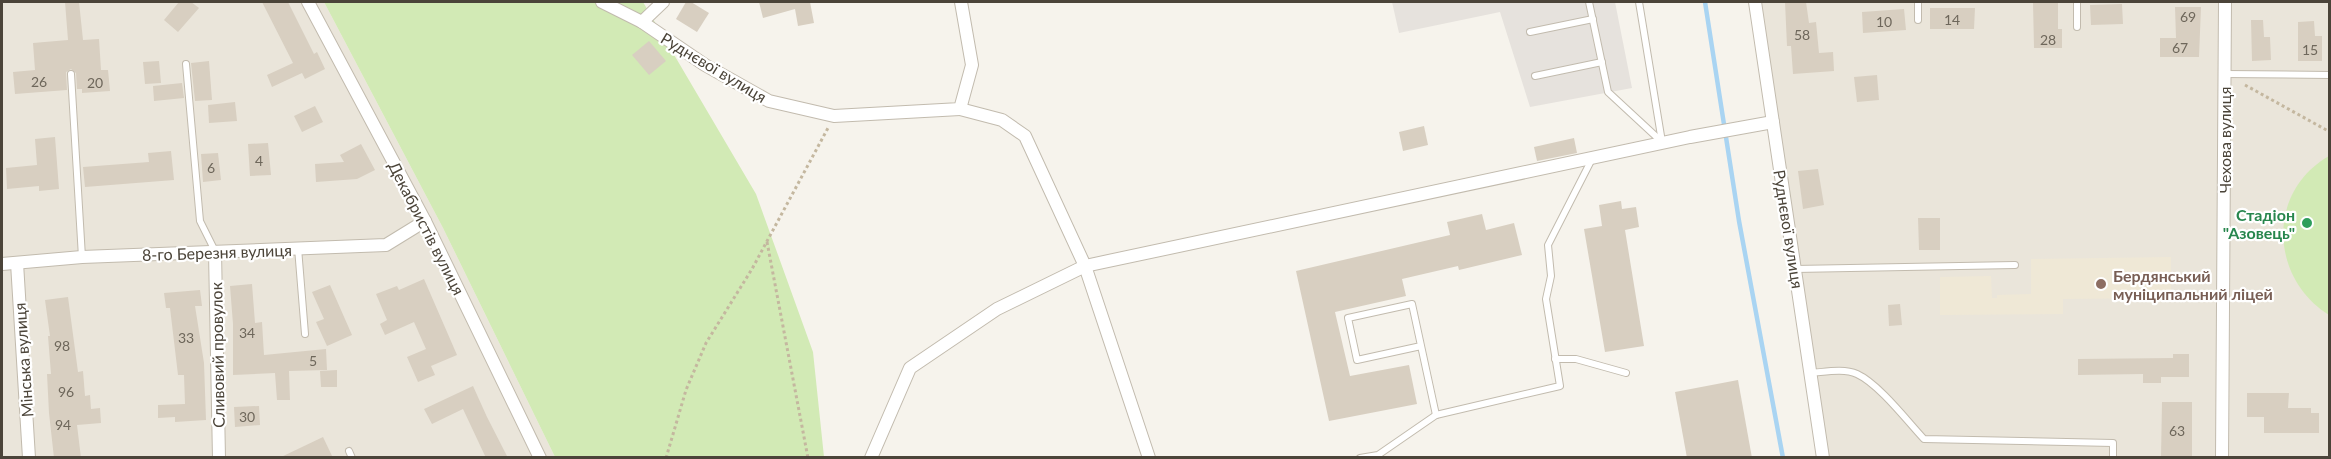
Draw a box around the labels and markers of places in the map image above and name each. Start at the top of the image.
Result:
place label: Стадіон "Азовець" [2223,205,2295,242]
marker: Стадіон "Азовець" [2300,216,2314,230]
place label: Бердянський муніципальний ліцей [2113,266,2273,303]
marker: Бердянський муніципальний ліцей [2094,277,2108,291]

